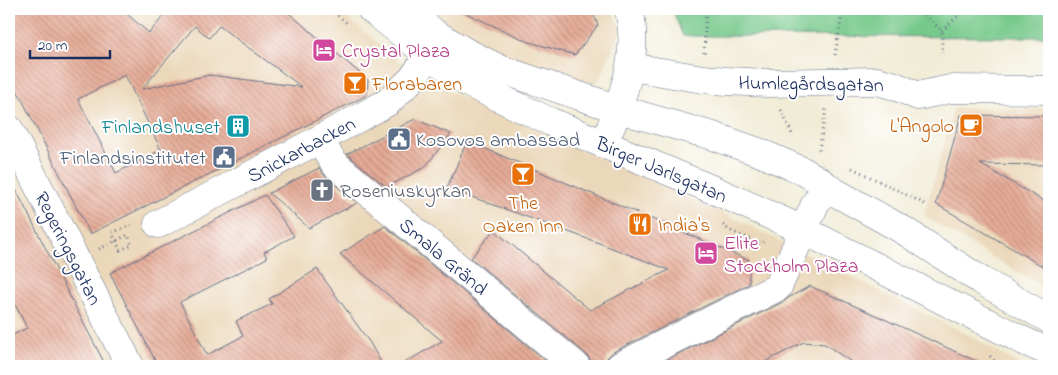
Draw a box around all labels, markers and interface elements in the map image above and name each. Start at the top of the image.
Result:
scale bar [30,28,110,60]
text: 20 m [38,35,68,57]
hotel icon: Crystal Plaza [311,37,337,63]
place label: Crystal Plaza [342,38,450,67]
bar icon: Florabaren [342,70,368,96]
street label: Humlegårdsgatan [738,70,884,102]
place label: Florabaren [371,71,462,100]
street label: Snickarbacken [243,110,362,192]
cafe icon: L'Angolo [958,112,984,138]
building icon: Finlandshuset [225,113,251,139]
place label: L'Angolo [890,113,954,143]
place label: Finlandshuset [100,114,220,143]
public building icon: Kosovos ambassad [386,126,412,152]
place label: Kosovos ambassad [416,127,580,156]
street label: Birger Jarlsgatan [590,130,731,213]
public building icon: Finlandsinstitutet [211,144,237,170]
place label: Finlandsinstitutet [59,145,206,174]
bar icon: The Oaken Inn [510,161,536,187]
church icon: Roseniuskyrkan [309,177,335,203]
place label: Roseniuskyrkan [340,178,471,207]
street label: Regeringsgatan [25,187,108,312]
place label: The Oaken Inn [483,190,564,242]
restaurant icon: India's [627,211,653,237]
street label: Smala Gränd [392,212,493,304]
place label: India's [658,212,710,241]
place label: Elite Stockholm Plaza [724,230,859,282]
hotel icon: Elite Stockholm Plaza [693,240,719,266]

